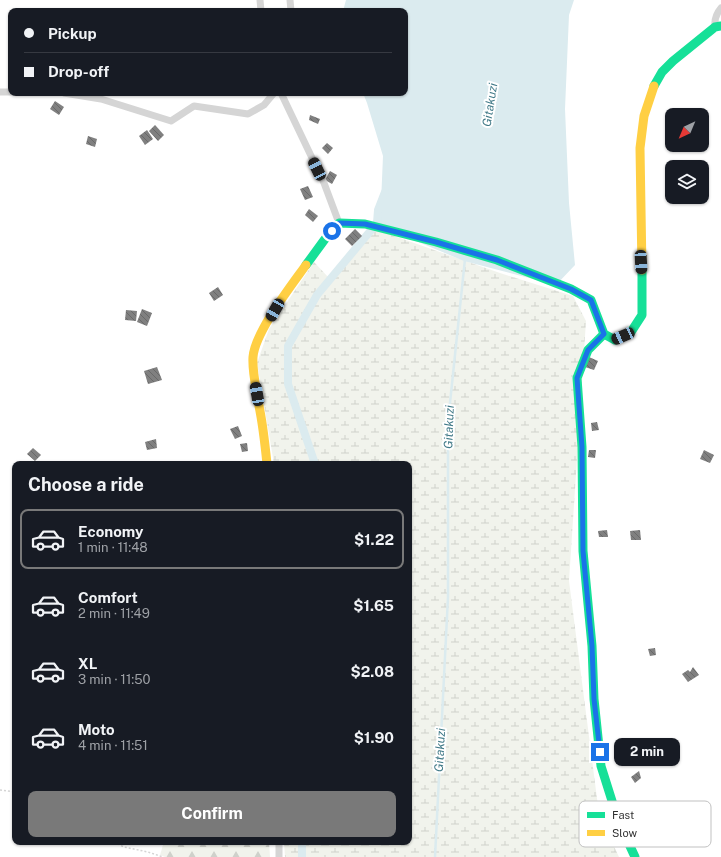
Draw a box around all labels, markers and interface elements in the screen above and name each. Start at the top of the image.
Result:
text: Pickup [48,25,97,42]
text: Drop-off [48,63,109,80]
water label: Gitakuzi [480,82,500,128]
north arrow [665,108,709,152]
map controls [665,108,709,204]
car [306,156,328,182]
button: layers [665,160,709,204]
route start [323,222,341,240]
car [634,250,648,274]
car [264,297,286,323]
car [610,326,636,346]
car [249,381,265,407]
water label: Gitakuzi [441,405,457,449]
text: Choose a ride [28,474,144,495]
icon: car [30,521,66,557]
text: Economy [78,523,143,540]
text: $1.22 [354,531,394,548]
text: 1 min · 11:48 [78,540,148,555]
icon: car [30,587,66,623]
text: Comfort [78,589,138,606]
text: $1.65 [353,597,394,614]
text: 2 min · 11:49 [78,606,150,621]
icon: car [30,653,66,689]
text: XL [78,655,97,672]
text: $2.08 [351,663,394,680]
text: 3 min · 11:50 [78,672,150,687]
icon: car [30,719,66,755]
text: Moto [78,721,115,738]
water label: Gitakuzi [432,728,448,772]
text: $1.90 [354,729,394,746]
text: 4 min · 11:51 [78,738,148,753]
callout: 2 min [614,738,680,766]
route end [591,743,609,761]
text: 2 min [630,744,664,759]
button: Confirm [28,791,396,837]
legend [579,801,711,847]
text: Fast [612,809,634,821]
text: Slow [612,827,638,839]

